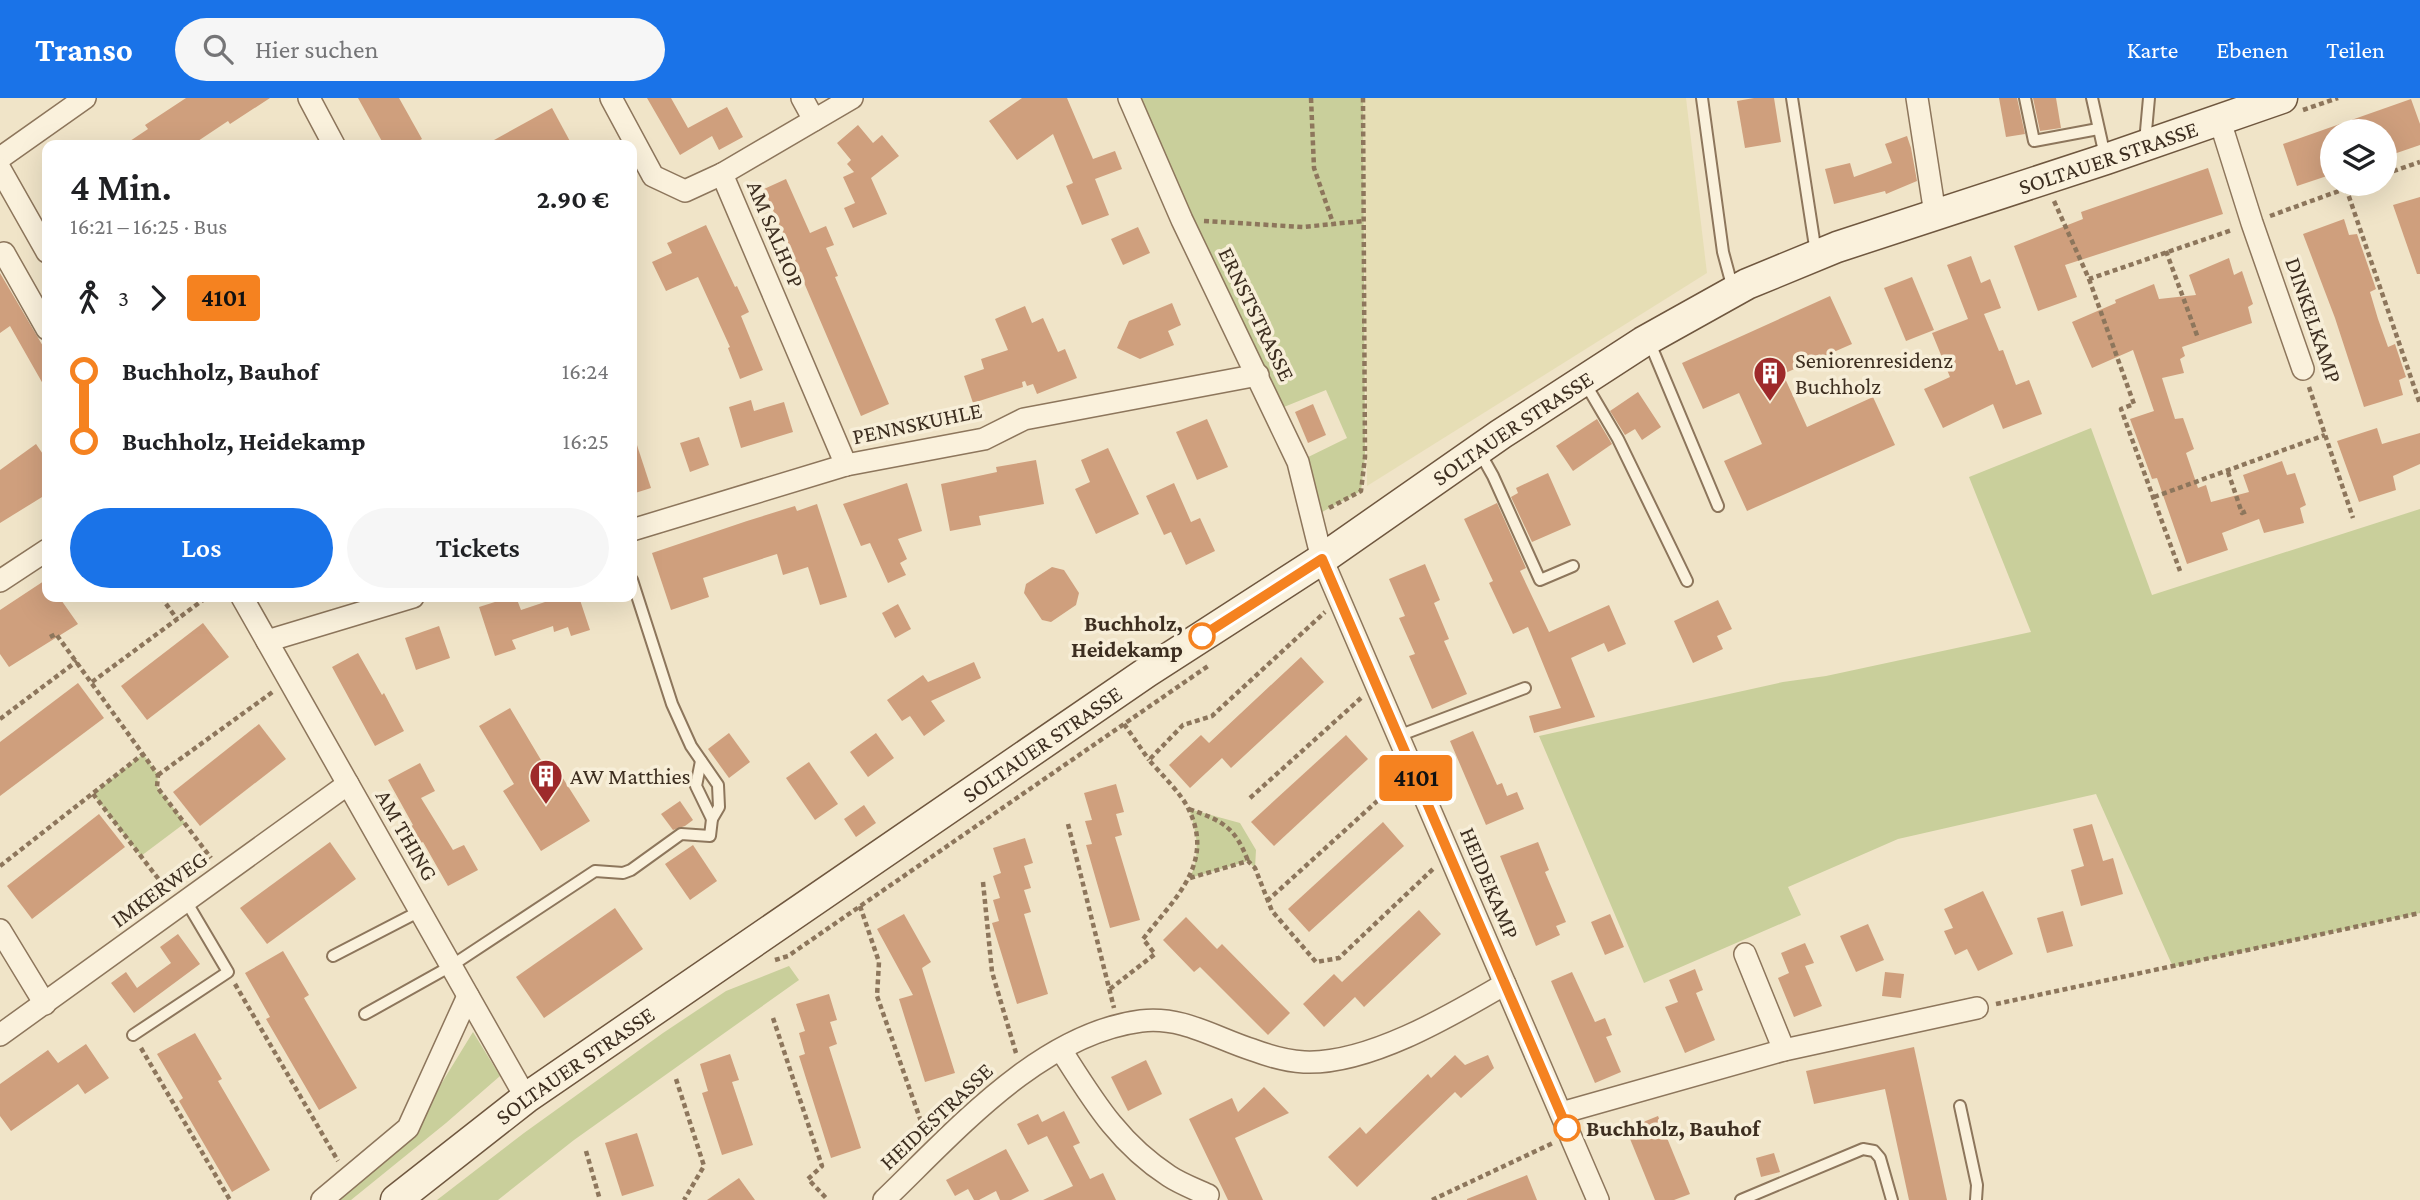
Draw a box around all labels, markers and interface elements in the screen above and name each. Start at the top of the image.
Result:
search box [175,18,665,81]
icon: search [199,30,237,68]
text: Transo [35,31,133,68]
text: Hier suchen [255,35,378,64]
text: Karte [2127,36,2178,63]
text: Ebenen [2216,36,2288,63]
text: Teilen [2326,36,2385,63]
street label: SOLTAUER STRASSE [2015,115,2201,200]
map controls [2320,119,2397,196]
button: layers [2320,119,2397,196]
text: 4 Min. [70,166,172,208]
street label: AM SALHOP [742,177,810,291]
text: 2.90 € [537,185,609,214]
text: 16:21 – 16:25 · Bus [70,213,227,239]
street label: ERNSTSTRASSE [1213,243,1301,385]
street label: DINKELKAMP [2280,254,2348,386]
icon: walk [70,279,108,317]
icon: forward [139,279,177,317]
text: 4101 [201,284,246,311]
text: 3 [118,285,129,311]
place label: Seniorenresidenz Buchholz [1795,347,1953,399]
building icon: Seniorenresidenz Buchholz [1751,354,1789,403]
text: Buchholz, Bauhof [122,357,318,386]
text: 16:24 [562,358,609,384]
street label: SOLTAUER STRASSE [1427,365,1598,491]
street label: PENNSKUHLE [850,397,984,449]
text: Buchholz, Heidekamp [122,427,366,456]
text: 16:25 [563,428,609,454]
button: Los [70,508,333,588]
button: Tickets [347,508,609,588]
place label: Buchholz, Heidekamp [1071,610,1183,662]
marker: Buchholz, Heidekamp [1189,623,1215,649]
street label: SOLTAUER STRASSE [957,680,1127,808]
line badge: 4101 [1367,755,1465,801]
building icon: AW Matthies [527,757,565,806]
place label: AW Matthies [570,763,691,789]
text: 4101 [1393,764,1439,791]
street label: AM THING [371,785,443,885]
street label: HEIDEKAMP [1455,823,1525,943]
street label: IMKERWEG [106,846,212,932]
street label: SOLTAUER STRASSE [490,1001,659,1130]
street label: HEIDESTRASSE [874,1057,998,1175]
marker: Buchholz, Bauhof [1554,1115,1580,1141]
place label: Buchholz, Bauhof [1586,1115,1761,1141]

